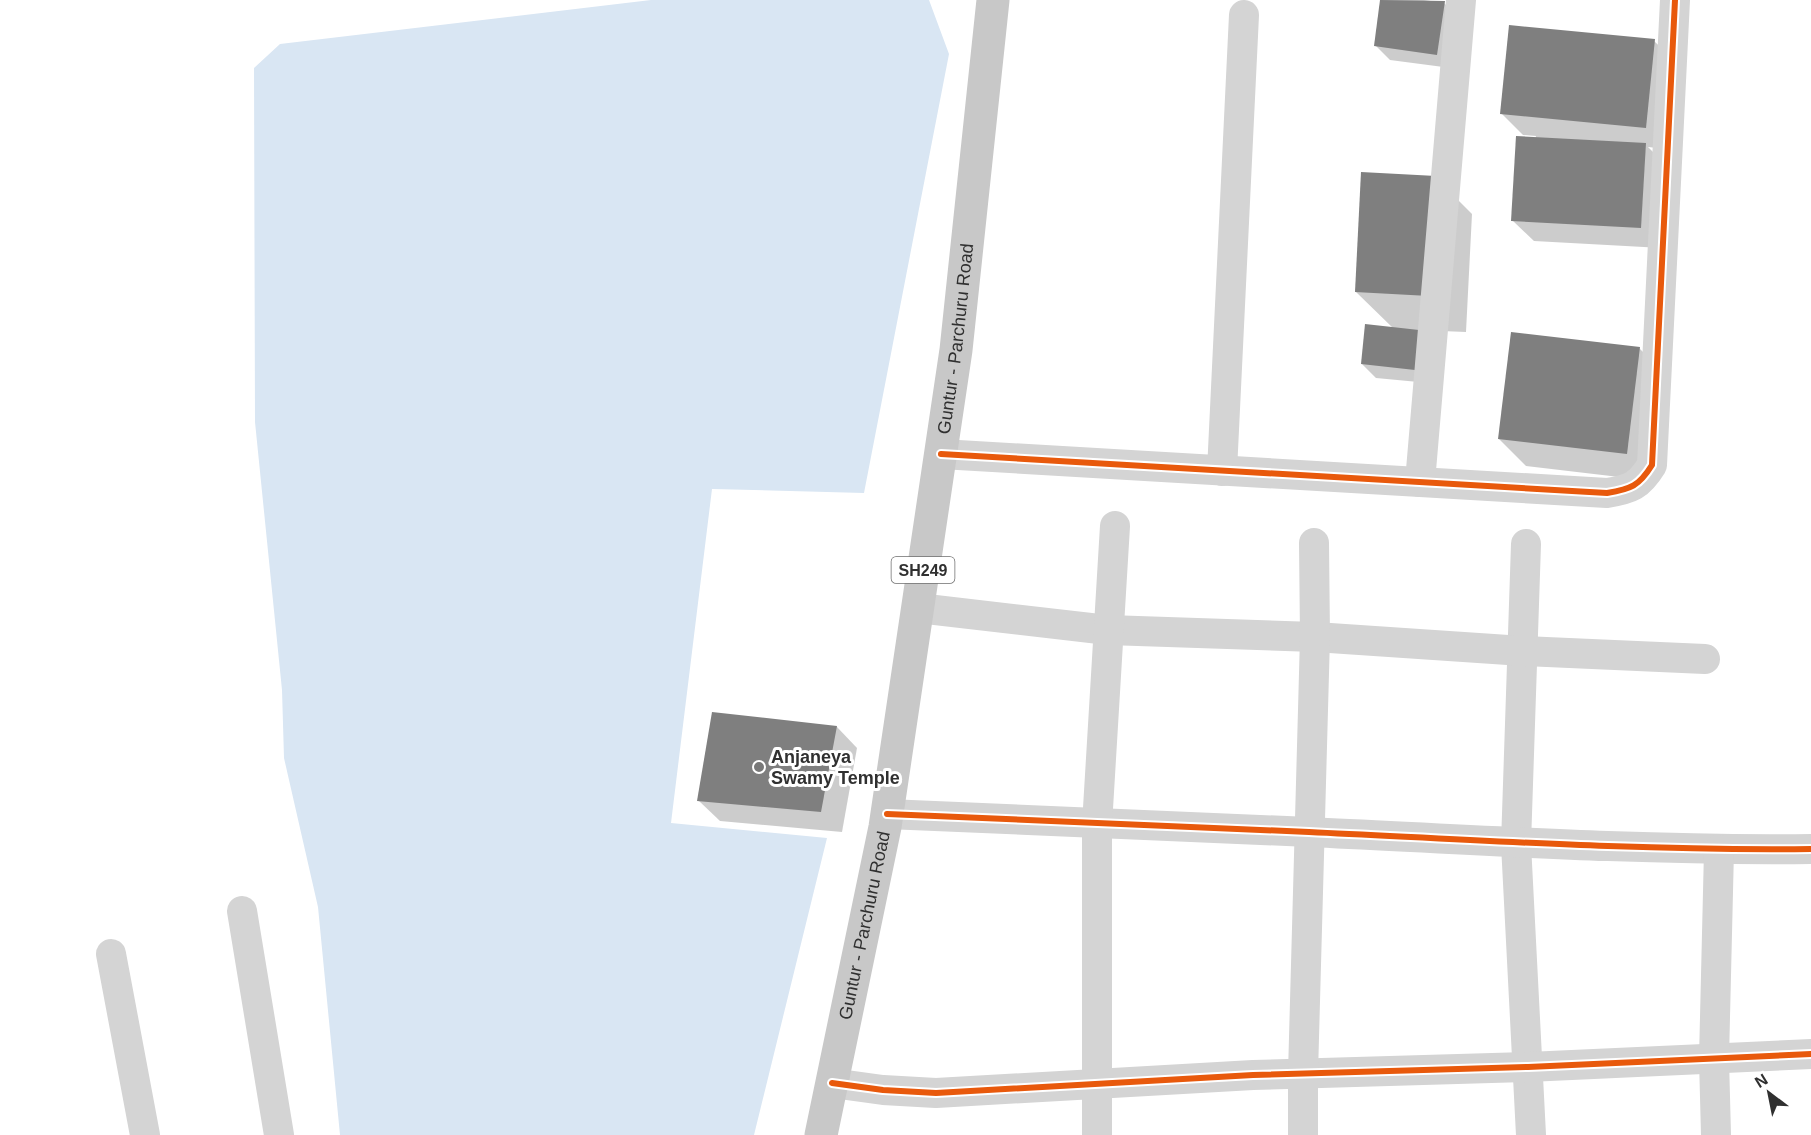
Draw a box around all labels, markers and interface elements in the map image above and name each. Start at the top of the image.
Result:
street label: Guntur - Parchuru Road [934,242,977,436]
road number: SH249 [892,557,954,583]
place label: Anjaneya Swamy Temple [771,747,900,788]
marker: Anjaneya Swamy Temple [752,760,766,774]
street label: Guntur - Parchuru Road [835,829,894,1022]
north arrow [1739,1063,1799,1123]
text: N [1752,1070,1771,1091]

